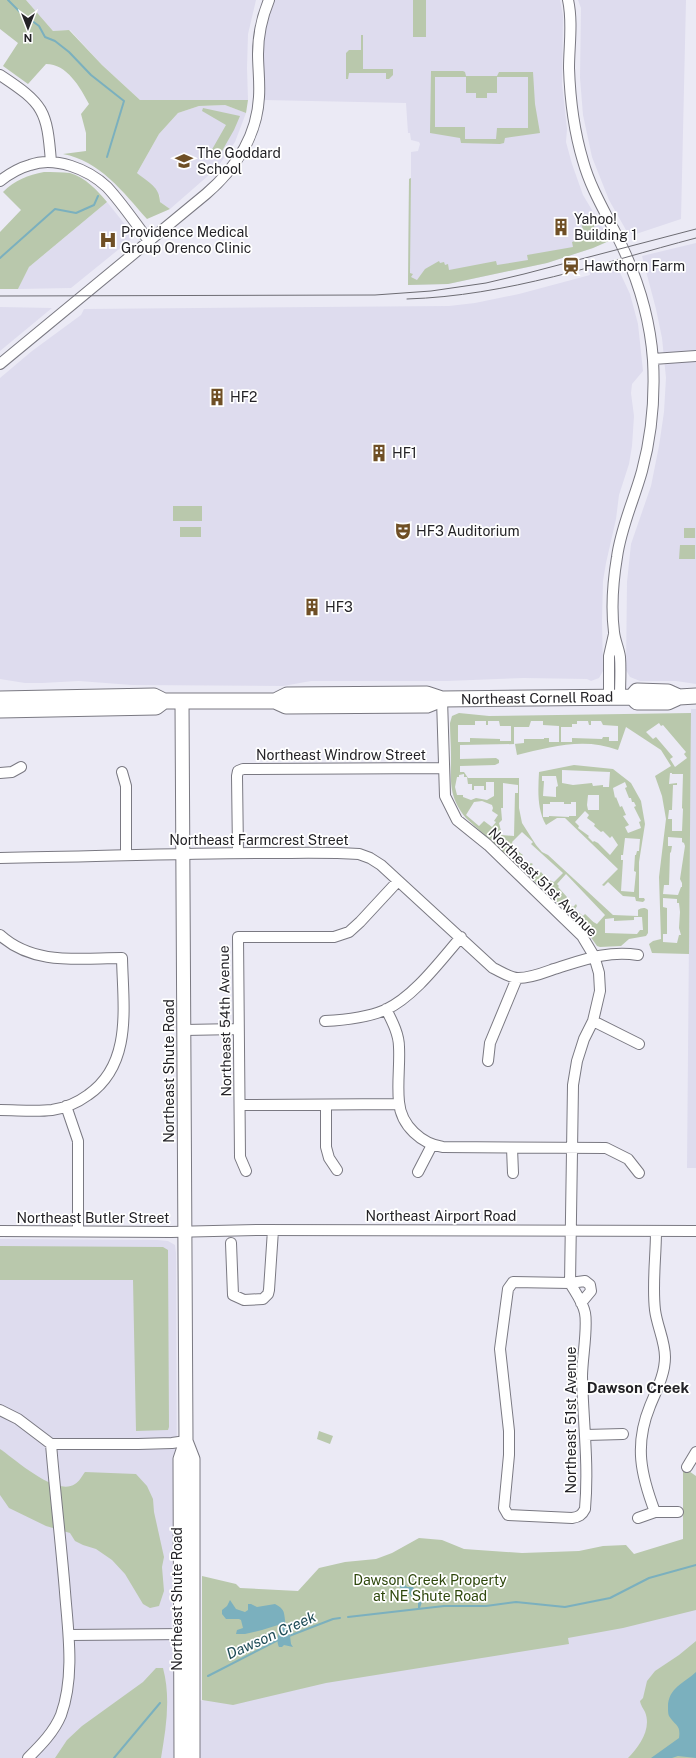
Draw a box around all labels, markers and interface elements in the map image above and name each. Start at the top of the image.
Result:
north arrow [8,8,48,48]
text: N [24,32,32,44]
place label: The Goddard School [197,145,281,177]
school or university icon: The Goddard School [174,151,194,171]
place label: Yahoo! Building 1 [574,211,637,243]
building icon: Yahoo! Building 1 [551,217,571,237]
place label: Providence Medical Group Orenco Clinic [121,224,251,256]
hospital icon: Providence Medical Group Orenco Clinic [98,230,118,250]
station icon: Hawthorn Farm [561,256,581,276]
place label: Hawthorn Farm [584,258,685,274]
building icon: HF2 [207,387,227,407]
place label: HF2 [230,389,257,405]
building icon: HF1 [369,443,389,463]
place label: HF1 [392,445,417,461]
theatre icon: HF3 Auditorium [393,521,413,541]
place label: HF3 Auditorium [416,523,520,539]
building icon: HF3 [302,597,322,617]
place label: HF3 [325,599,353,615]
street label: Northeast Cornell Road [461,689,613,707]
street label: Northeast Windrow Street [256,747,426,763]
street label: Northeast 51st Avenue [485,824,601,940]
street label: Northeast Farmcrest Street [169,832,349,848]
street label: Northeast 54th Avenue [216,945,234,1097]
street label: Northeast Shute Road [161,999,177,1143]
street label: Northeast Airport Road [366,1208,516,1224]
street label: Northeast Butler Street [17,1210,170,1226]
street label: Northeast 51st Avenue [563,1346,579,1493]
district label: Dawson Creek [587,1379,689,1396]
street label: Northeast Shute Road [169,1527,185,1671]
park label: Dawson Creek Property at NE Shute Road [353,1572,507,1604]
water label: Dawson Creek [224,1607,319,1662]

